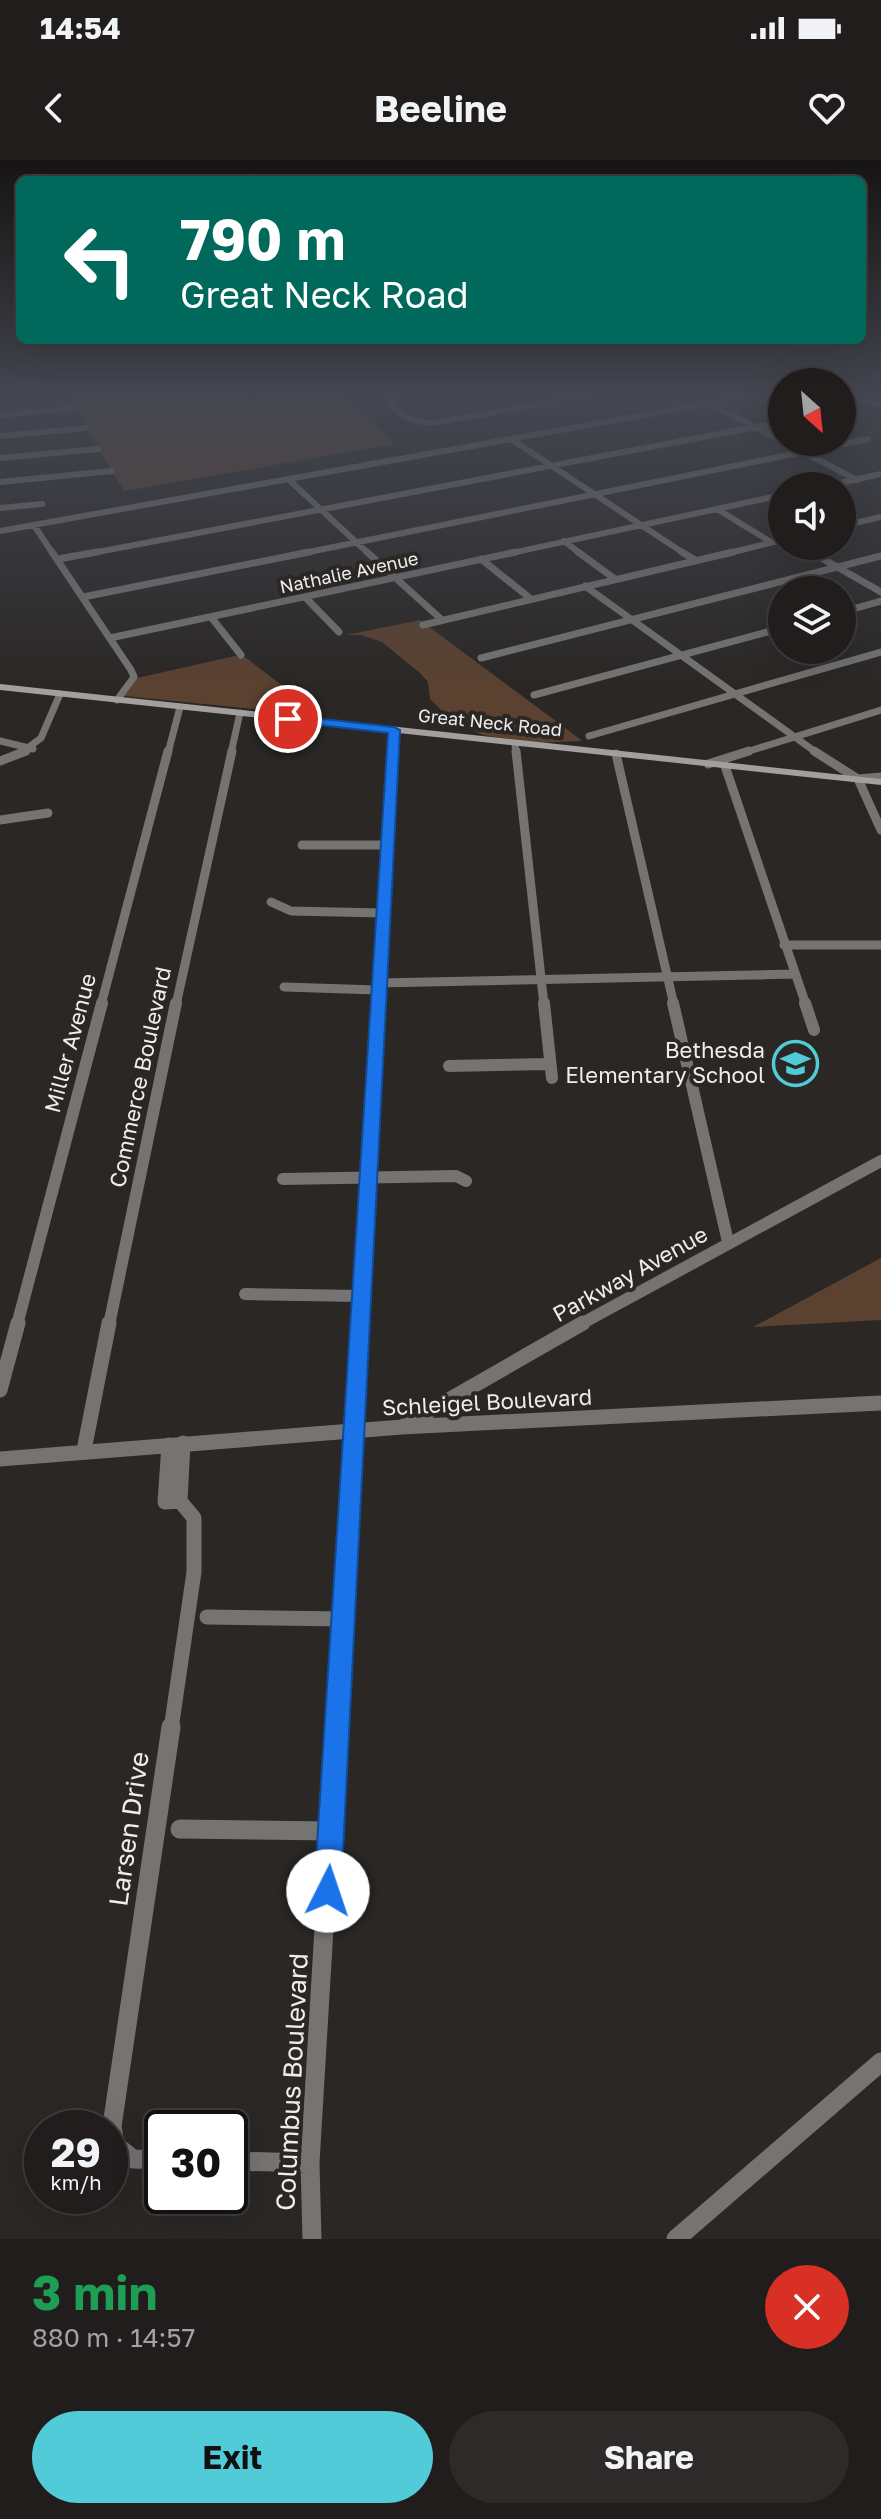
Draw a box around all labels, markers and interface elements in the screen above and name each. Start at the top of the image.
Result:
text: 14:54 [40,10,121,46]
icon: back [32,86,76,130]
icon: heart [805,86,849,130]
text: Beeline [374,87,507,130]
text: 790 m [180,205,345,272]
icon: left [48,208,152,312]
text: Great Neck Road [180,273,469,316]
north arrow [768,368,856,456]
map controls [768,368,856,664]
button: sound [768,472,856,560]
street label: Nathalie Avenue [277,547,420,597]
button: layers [768,576,856,664]
pin [254,685,322,753]
icon: arrive [266,697,310,741]
street label: Great Neck Road [417,704,563,740]
street label: Commerce Boulevard [103,964,176,1190]
street label: Miller Avenue [38,970,101,1116]
place label: Bethesda Elementary School [565,1036,765,1088]
school or university icon: Bethesda Elementary School [772,1039,820,1087]
street label: Parkway Avenue [548,1220,712,1327]
street label: Schleigel Boulevard [381,1383,593,1420]
street label: Larsen Drive [102,1750,155,1908]
position arrow [286,1849,370,1933]
street label: Columbus Boulevard [269,1952,314,2212]
speed limit sign: 30 [144,2110,248,2214]
text: 29 [51,2128,101,2176]
text: km/h [51,2170,101,2194]
text: 3 min [32,2263,157,2321]
button: close [765,2265,849,2349]
text: 880 m · 14:57 [32,2322,195,2353]
button: Exit [32,2411,433,2503]
button: Share [449,2411,849,2503]

